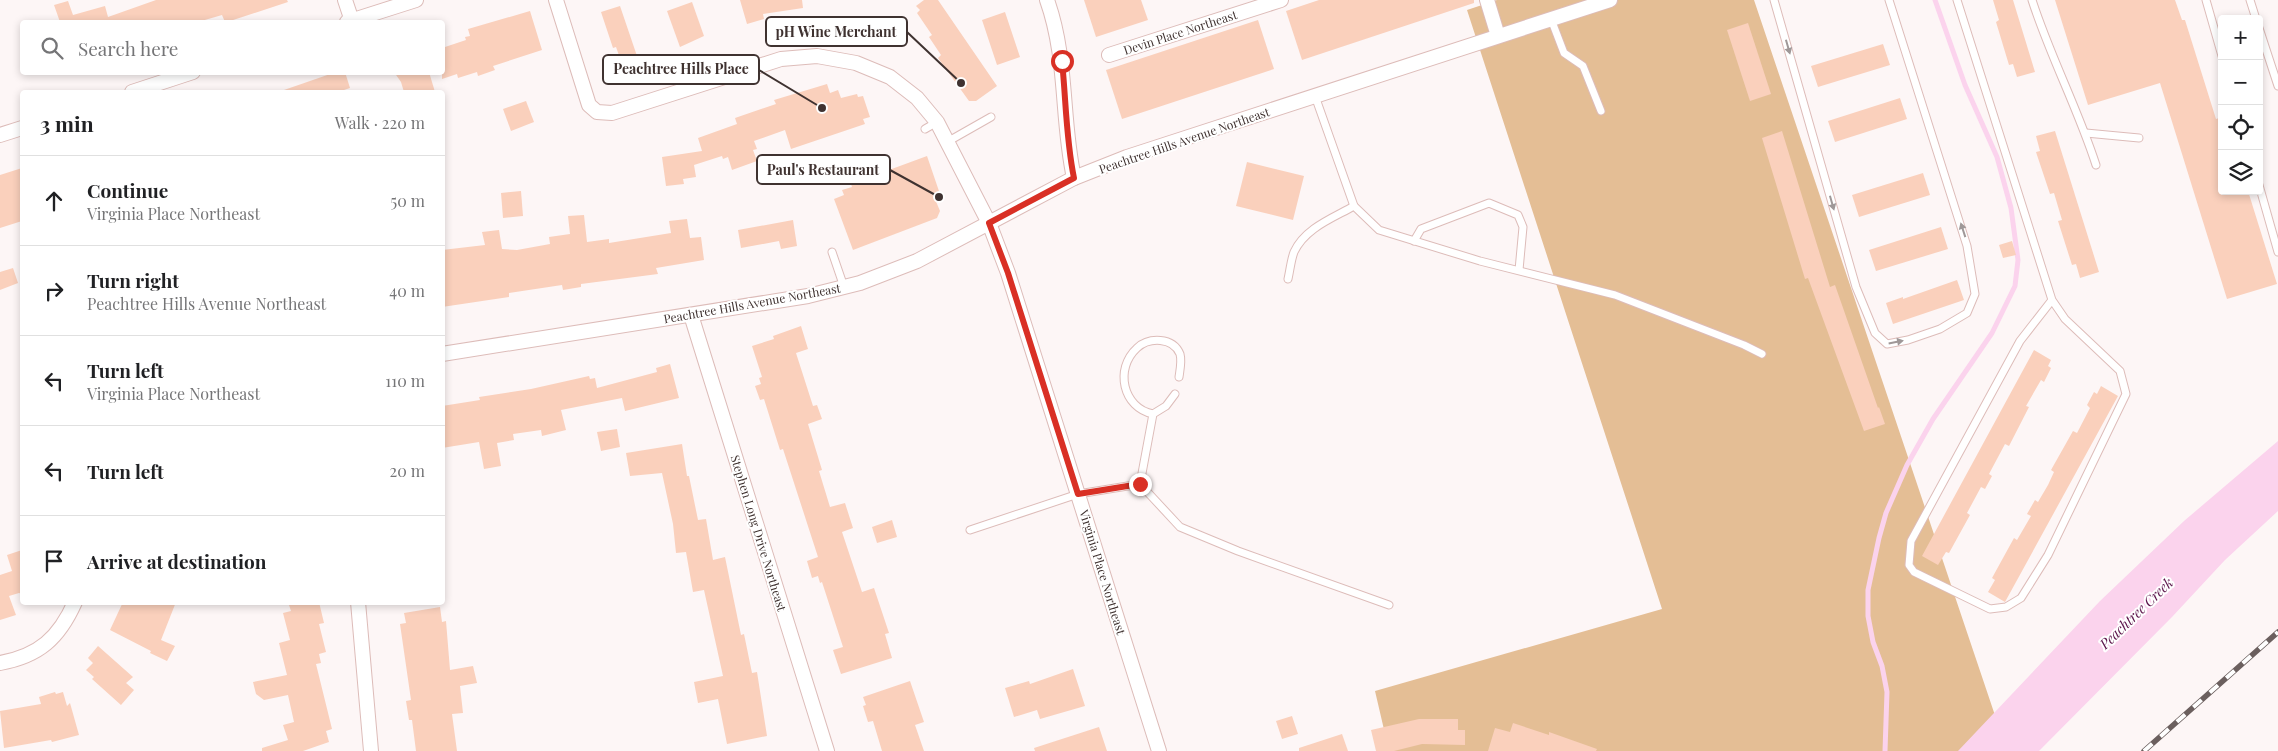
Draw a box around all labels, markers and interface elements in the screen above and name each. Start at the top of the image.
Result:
street label: Devin Place Northeast [1121,6,1240,58]
map controls [2218,15,2263,195]
button: + [2218,15,2263,60]
callout: pH Wine Merchant [766,17,907,46]
search box [20,20,445,75]
text: pH Wine Merchant [776,22,896,41]
icon: search [38,34,66,62]
text: Search here [78,35,178,61]
one-way arrow [1784,39,1792,54]
route start [1051,50,1074,73]
callout: Peachtree Hills Place [603,55,759,84]
text: Peachtree Hills Place [613,59,749,78]
button: − [2218,60,2263,105]
street label: Peachtree Hills Avenue Northeast [1097,103,1272,177]
button: locate [2218,105,2263,150]
text: 3 min [40,109,94,137]
text: Walk · 220 m [335,112,425,133]
button: layers [2218,150,2263,195]
callout: Paul's Restaurant [757,155,890,184]
text: Paul's Restaurant [767,160,879,179]
text: Continue [87,177,168,203]
icon: ahead [40,187,68,215]
text: 50 m [391,190,425,211]
one-way arrow [1828,196,1836,211]
text: Virginia Place Northeast [87,203,260,224]
one-way arrow [1958,223,1966,238]
text: Turn right [87,267,179,293]
icon: right [40,277,68,305]
street label: Peachtree Hills Avenue Northeast [662,279,842,326]
text: 40 m [389,280,425,301]
text: Peachtree Hills Avenue Northeast [87,293,326,314]
one-way arrow [1889,338,1904,346]
text: Turn left [87,357,164,383]
icon: left [40,367,68,395]
text: 110 m [385,370,425,391]
text: Virginia Place Northeast [87,383,260,404]
street label: Stephen Long Drive Northeast [728,453,791,614]
icon: left [40,457,68,485]
text: Turn left [87,458,164,484]
text: 20 m [390,460,425,481]
route end [1129,473,1152,496]
street label: Virginia Place Northeast [1076,507,1130,637]
icon: arrive [40,547,68,575]
text: Arrive at destination [87,548,267,574]
water label: Peachtree Creek [2094,573,2177,654]

